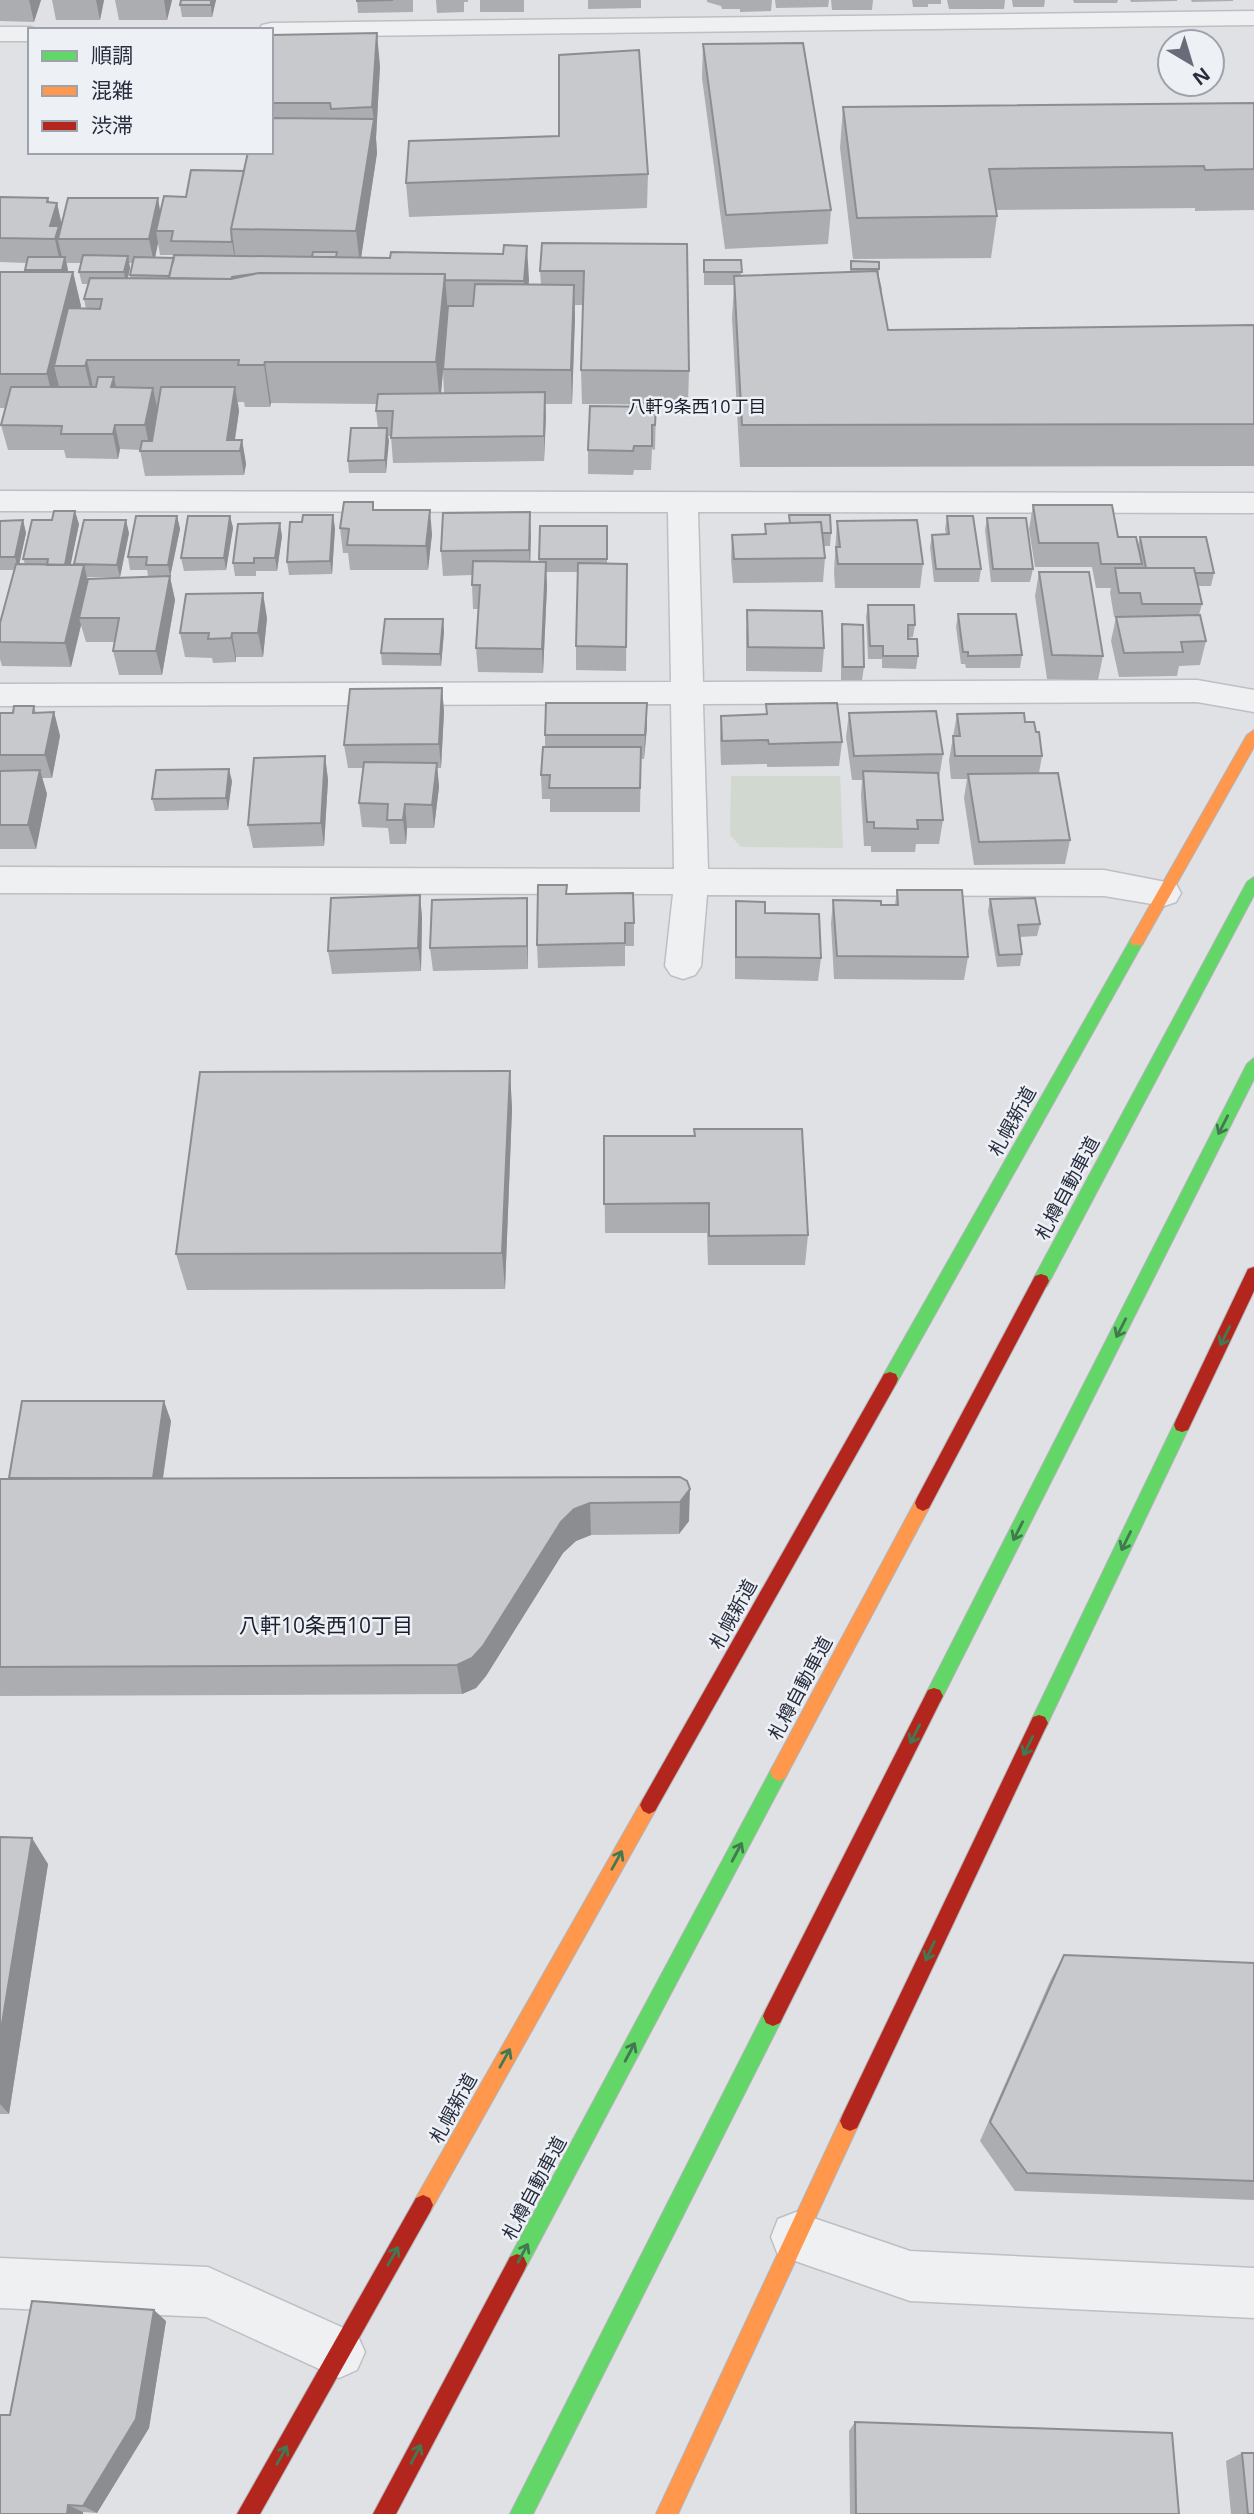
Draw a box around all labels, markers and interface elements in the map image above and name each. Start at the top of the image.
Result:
legend [28,28,273,154]
north arrow [1156,28,1226,98]
text: 順調 [91,41,133,69]
text: N [1187,61,1216,91]
text: 混雑 [91,76,133,104]
text: 渋滞 [91,111,133,139]
district label: 八軒9条西10丁目 [628,394,766,418]
street label: 札幌新道 [982,1081,1042,1161]
one-way arrow [1216,1114,1230,1135]
street label: 札樽自動車道 [1029,1132,1105,1244]
one-way arrow [1113,1317,1127,1338]
one-way arrow [1217,1325,1231,1346]
one-way arrow [1010,1520,1024,1541]
one-way arrow [1119,1530,1133,1551]
street label: 札幌新道 [703,1574,763,1654]
district label: 八軒10条西10丁目 [239,1611,413,1639]
street label: 札樽自動車道 [762,1632,838,1744]
one-way arrow [908,1723,922,1744]
one-way arrow [1021,1735,1034,1756]
one-way arrow [730,1842,744,1862]
one-way arrow [610,1851,624,1871]
one-way arrow [923,1940,936,1962]
one-way arrow [624,2042,637,2063]
one-way arrow [498,2049,512,2069]
street label: 札幌新道 [423,2068,483,2148]
street label: 札樽自動車道 [496,2132,572,2244]
one-way arrow [517,2243,530,2264]
one-way arrow [386,2247,400,2267]
one-way arrow [410,2444,423,2465]
one-way arrow [275,2445,289,2465]

